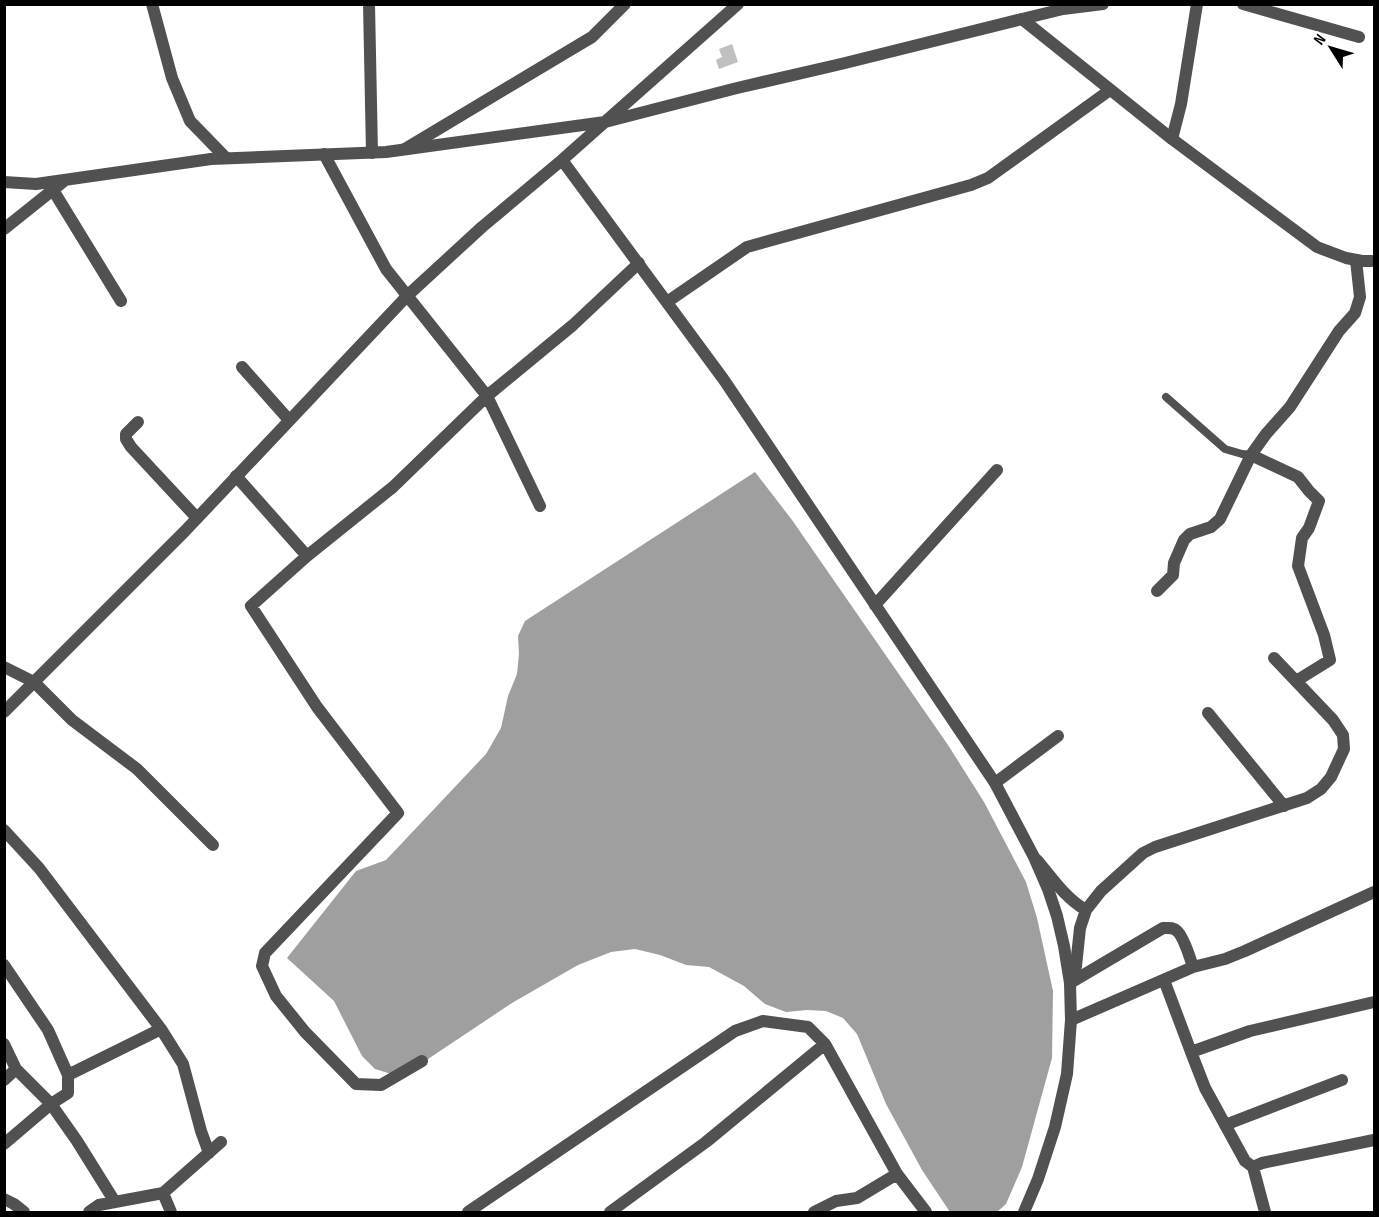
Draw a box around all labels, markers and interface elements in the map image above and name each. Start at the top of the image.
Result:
north arrow [1301,18,1361,78]
text: N [1310,31,1330,49]

